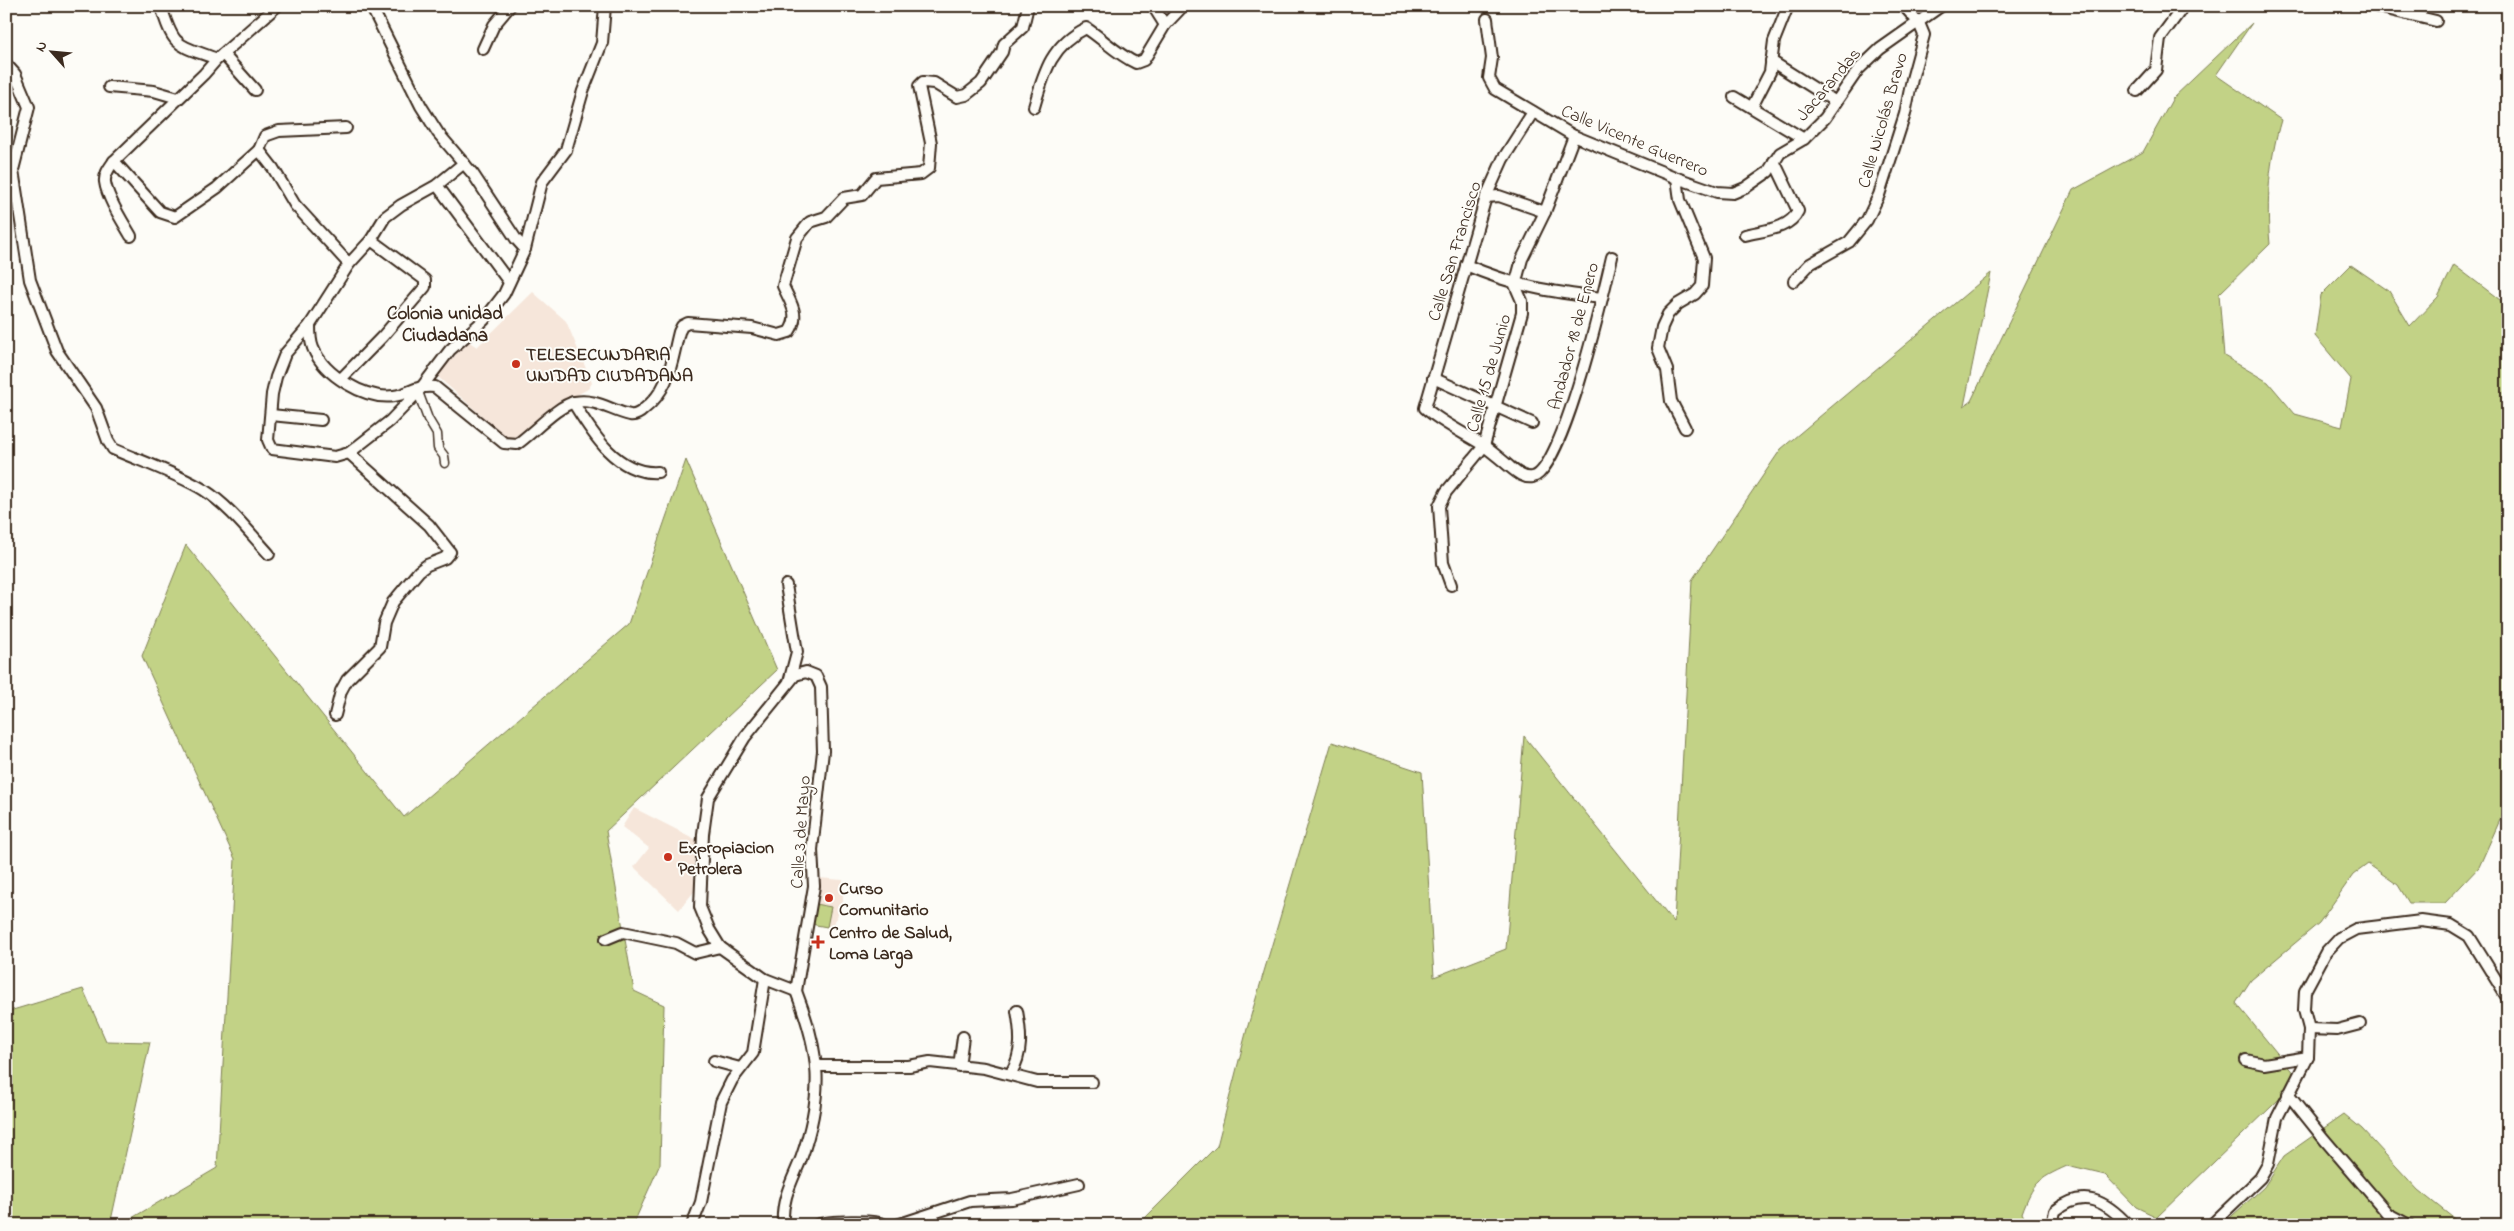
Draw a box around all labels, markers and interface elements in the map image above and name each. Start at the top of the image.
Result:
north arrow [28,28,78,78]
text: N [30,38,53,56]
street label: Jacarandas [1791,43,1868,128]
street label: Calle Nicolás Bravo [1852,50,1916,191]
street label: Calle Vicente Guerrero [1556,99,1712,185]
street label: Calle San Francisco [1422,178,1490,325]
street label: Andador 18 de Enero [1543,260,1607,413]
district label: Colonia unidad Ciudadana [387,301,503,350]
street label: Calle 15 de Junio [1461,311,1519,436]
place label: TELESECUNDARIA UNIDAD CIUDADANA [526,343,693,390]
marker: TELESECUNDARIA UNIDAD CIUDADANA [510,358,522,370]
street label: Calle 3 de Mayo [785,775,819,890]
place label: Expropiacion Petrolera [678,836,774,883]
marker: Expropiacion Petrolera [662,851,674,863]
place label: Curso Comunitario [839,877,929,924]
marker: Curso Comunitario [823,892,835,904]
place label: Centro de Salud, Loma Larga [829,921,952,969]
marker: Centro de Salud, Loma Larga [811,935,825,949]

